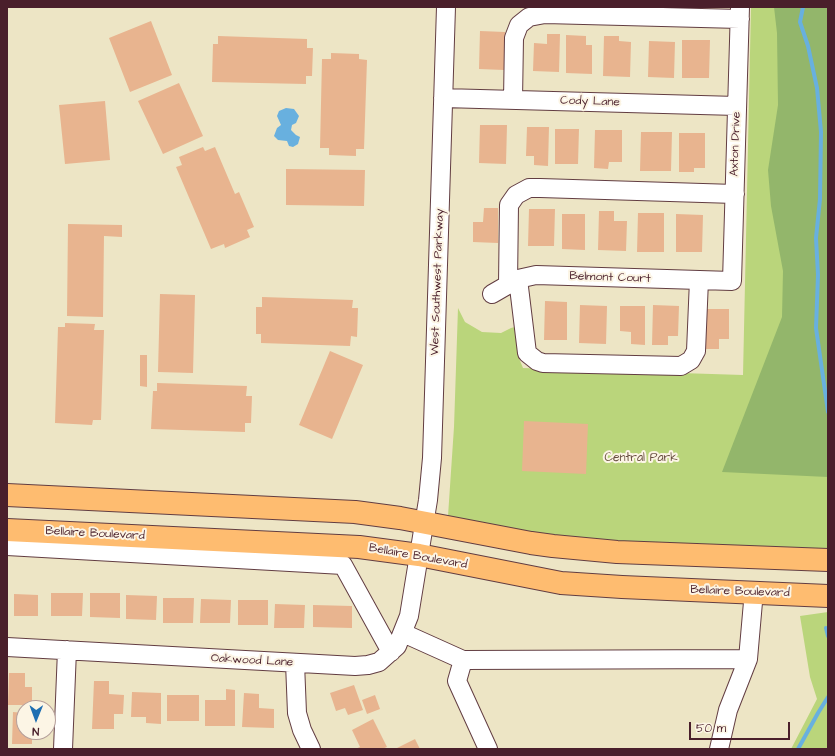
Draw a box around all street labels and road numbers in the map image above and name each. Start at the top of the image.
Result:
street label: Cody Lane [560,94,620,110]
street label: Axton Drive [728,111,744,177]
street label: West Southwest Parkway [428,208,448,356]
street label: Belmont Court [569,269,651,287]
street label: Bellaire Boulevard [45,524,145,544]
street label: Bellaire Boulevard [368,541,468,573]
street label: Bellaire Boulevard [690,583,790,601]
street label: Oakwood Lane [210,652,294,670]

